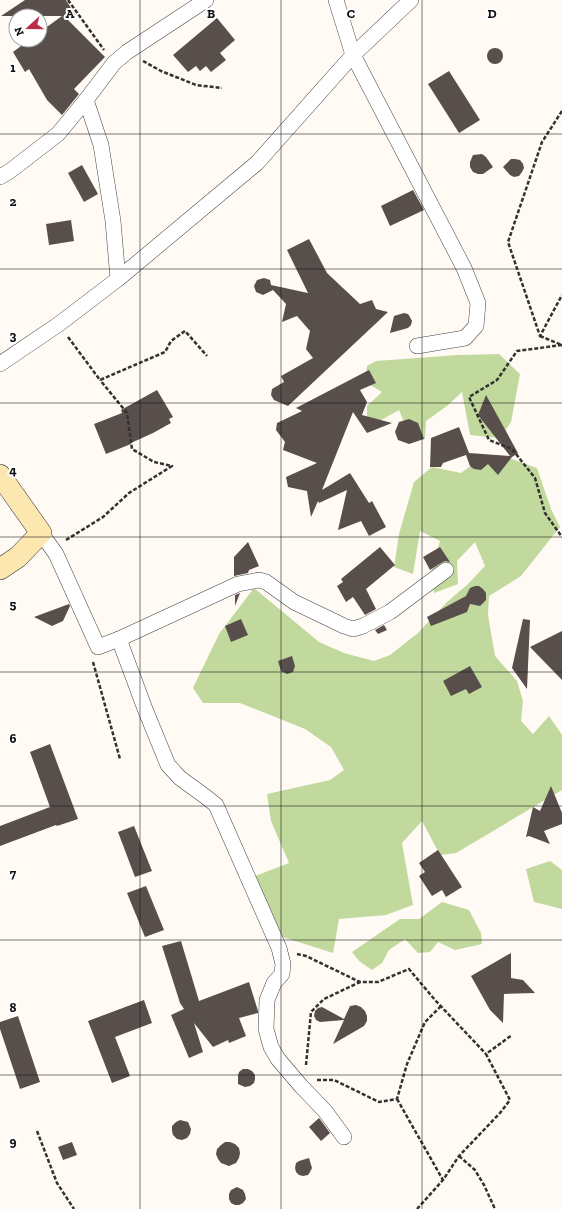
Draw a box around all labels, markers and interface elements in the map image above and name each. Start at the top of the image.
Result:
text: A [66,6,75,21]
text: B [207,6,215,21]
text: C [347,6,355,21]
text: D [487,6,497,21]
north arrow [8,8,48,48]
text: N [11,25,27,38]
text: 1 [10,60,16,75]
text: 2 [10,194,17,209]
text: 3 [10,328,17,343]
text: 4 [9,463,17,478]
text: 5 [10,597,17,612]
text: 6 [10,731,17,746]
text: 7 [10,866,17,881]
text: 8 [9,1000,17,1015]
text: 9 [10,1134,17,1149]

